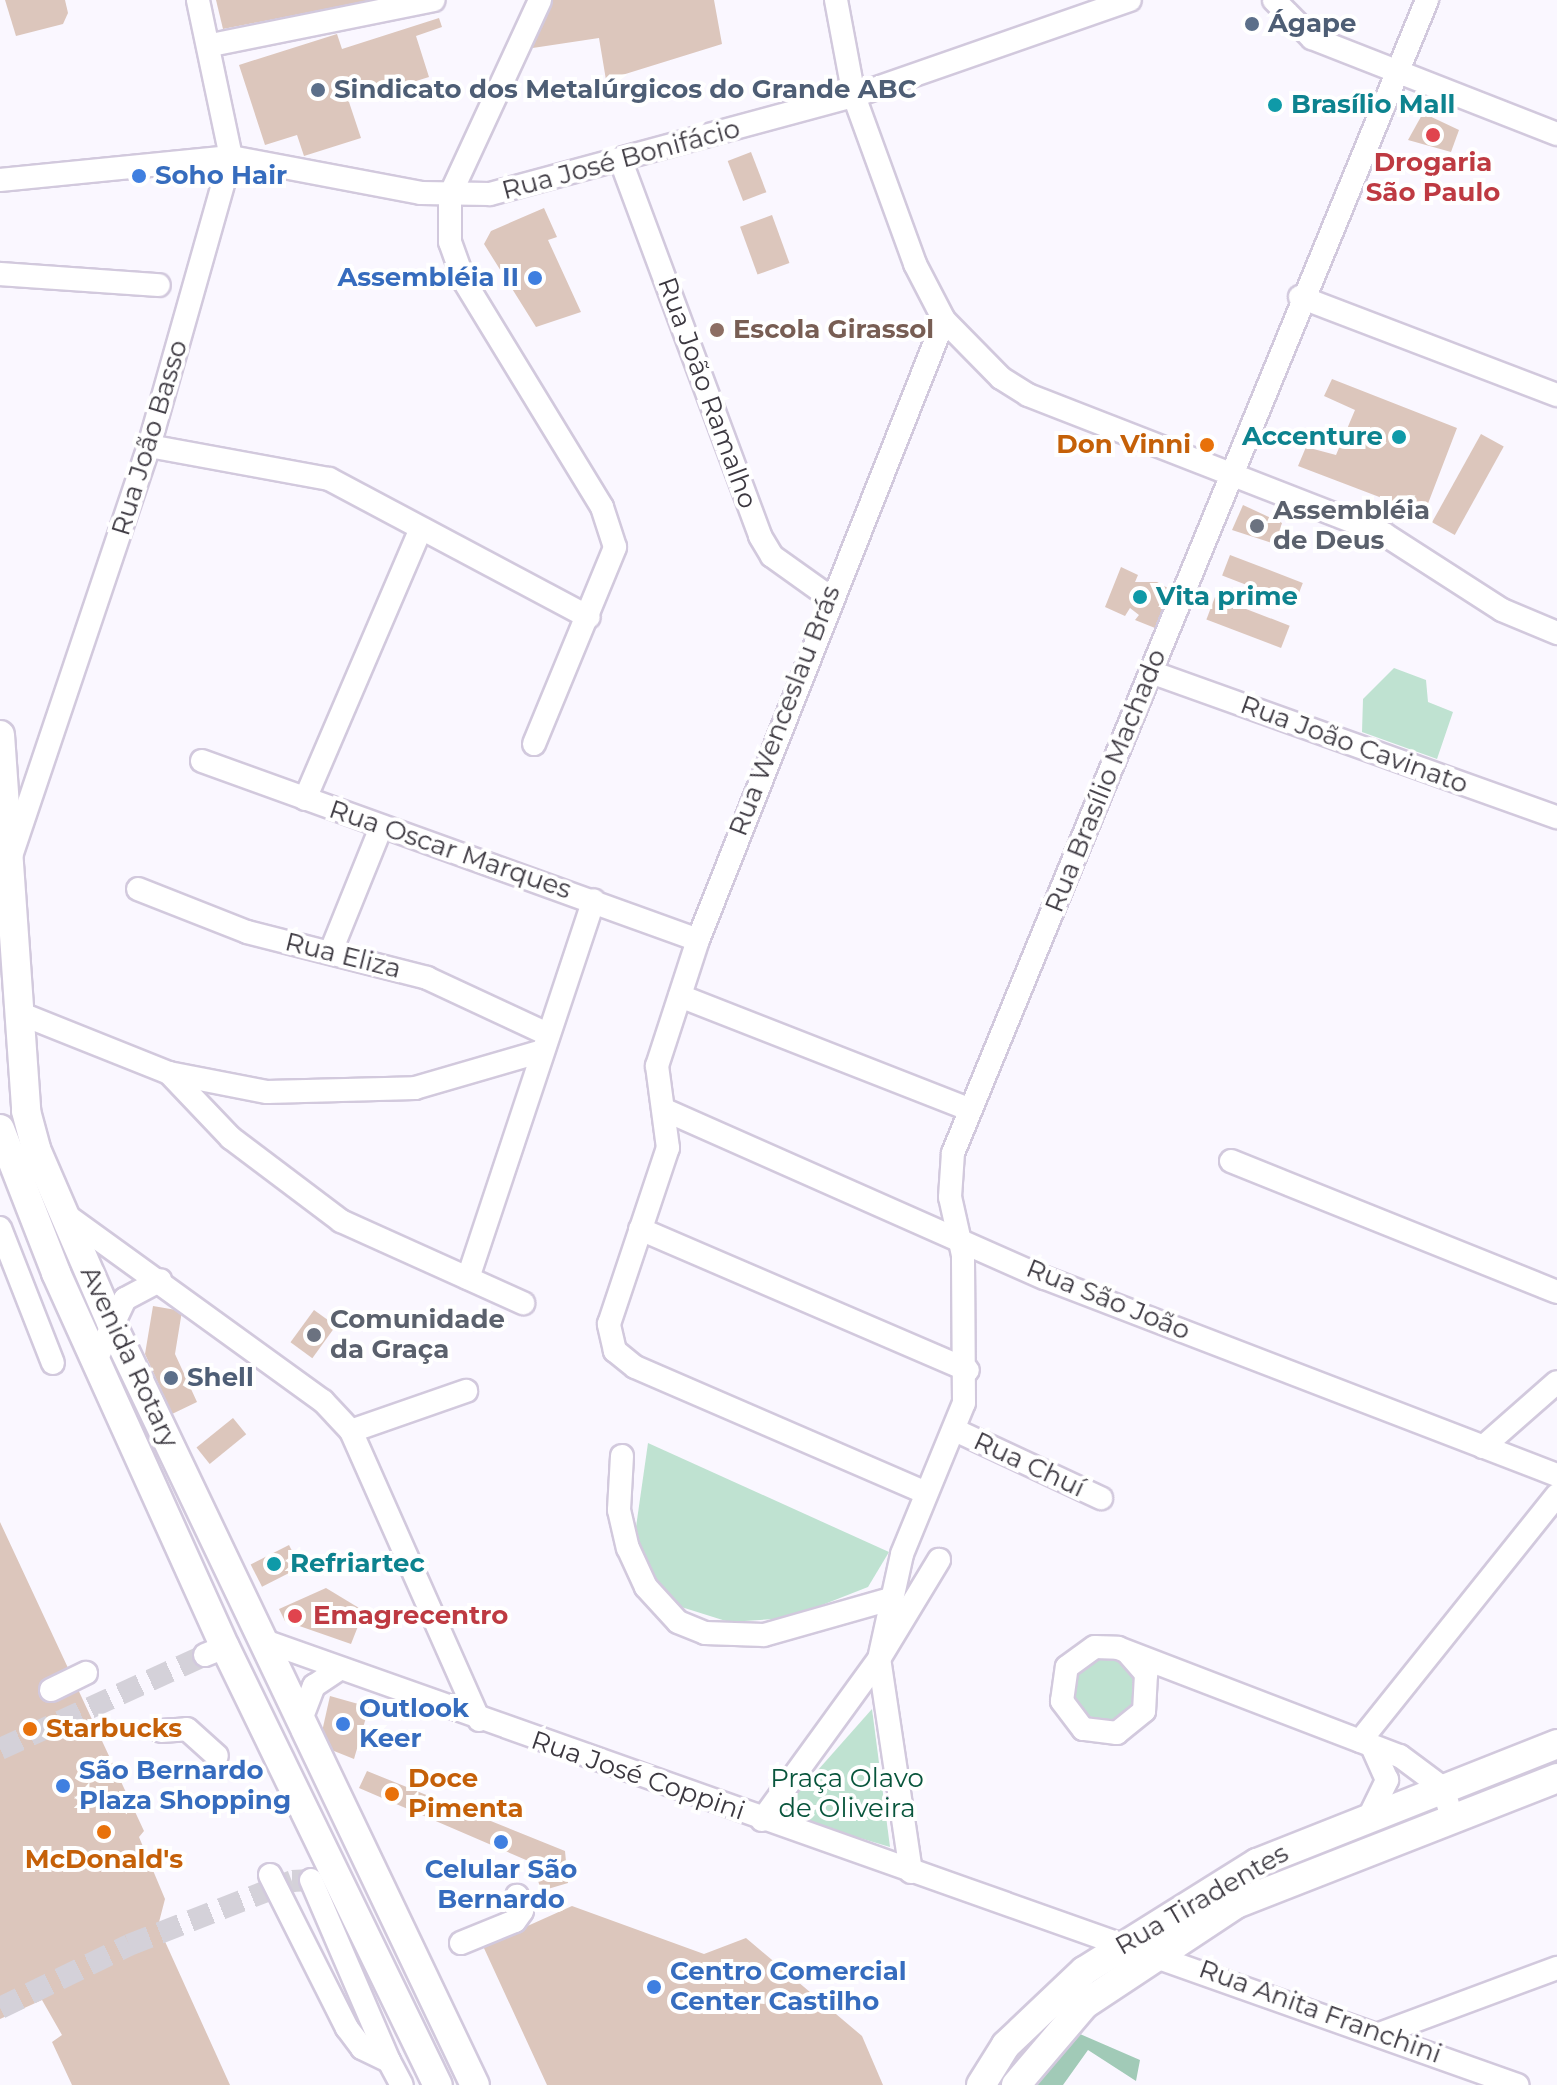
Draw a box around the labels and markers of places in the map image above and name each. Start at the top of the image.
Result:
place label: Ágape [1268,8,1356,40]
marker: Ágape [1243,15,1261,33]
place label: Sindicato dos Metalúrgicos do Grande ABC [334,74,916,106]
marker: Sindicato dos Metalúrgicos do Grande ABC [309,81,327,99]
place label: Brasílio Mall [1291,89,1455,121]
marker: Brasílio Mall [1266,96,1284,114]
marker: Drogaria São Paulo [1424,126,1442,144]
place label: Drogaria São Paulo [1366,147,1500,208]
place label: Soho Hair [155,160,287,192]
marker: Soho Hair [130,167,148,185]
place label: Assembléia II [337,262,519,294]
marker: Assembléia II [526,269,544,287]
place label: Escola Girassol [733,314,934,346]
marker: Escola Girassol [708,321,726,339]
place label: Accenture [1242,421,1383,453]
marker: Accenture [1390,428,1408,446]
place label: Don Vinni [1056,429,1191,461]
marker: Don Vinni [1198,436,1216,454]
place label: Assembléia de Deus [1273,495,1430,556]
marker: Assembléia de Deus [1248,517,1266,535]
place label: Vita prime [1156,581,1298,613]
marker: Vita prime [1131,588,1149,606]
place label: Comunidade da Graça [330,1304,505,1366]
marker: Comunidade da Graça [305,1326,323,1344]
place label: Shell [187,1362,254,1394]
marker: Shell [162,1369,180,1387]
place label: Refriartec [290,1548,425,1580]
marker: Refriartec [265,1555,283,1573]
place label: Emagrecentro [313,1600,508,1632]
marker: Emagrecentro [284,1605,306,1627]
place label: Outlook Keer [359,1693,469,1754]
place label: Starbucks [46,1713,182,1745]
marker: Outlook Keer [334,1715,352,1733]
marker: Starbucks [21,1720,39,1738]
place label: São Bernardo Plaza Shopping [79,1755,291,1816]
place label: Doce Pimenta [408,1763,523,1824]
marker: São Bernardo Plaza Shopping [54,1777,72,1795]
marker: Doce Pimenta [383,1785,401,1803]
marker: McDonald's [95,1823,113,1841]
marker: Celular São Bernardo [492,1833,510,1851]
place label: McDonald's [25,1844,183,1876]
place label: Celular São Bernardo [425,1854,577,1916]
place label: Centro Comercial Center Castilho [670,1956,906,2018]
marker: Centro Comercial Center Castilho [645,1978,663,1996]

